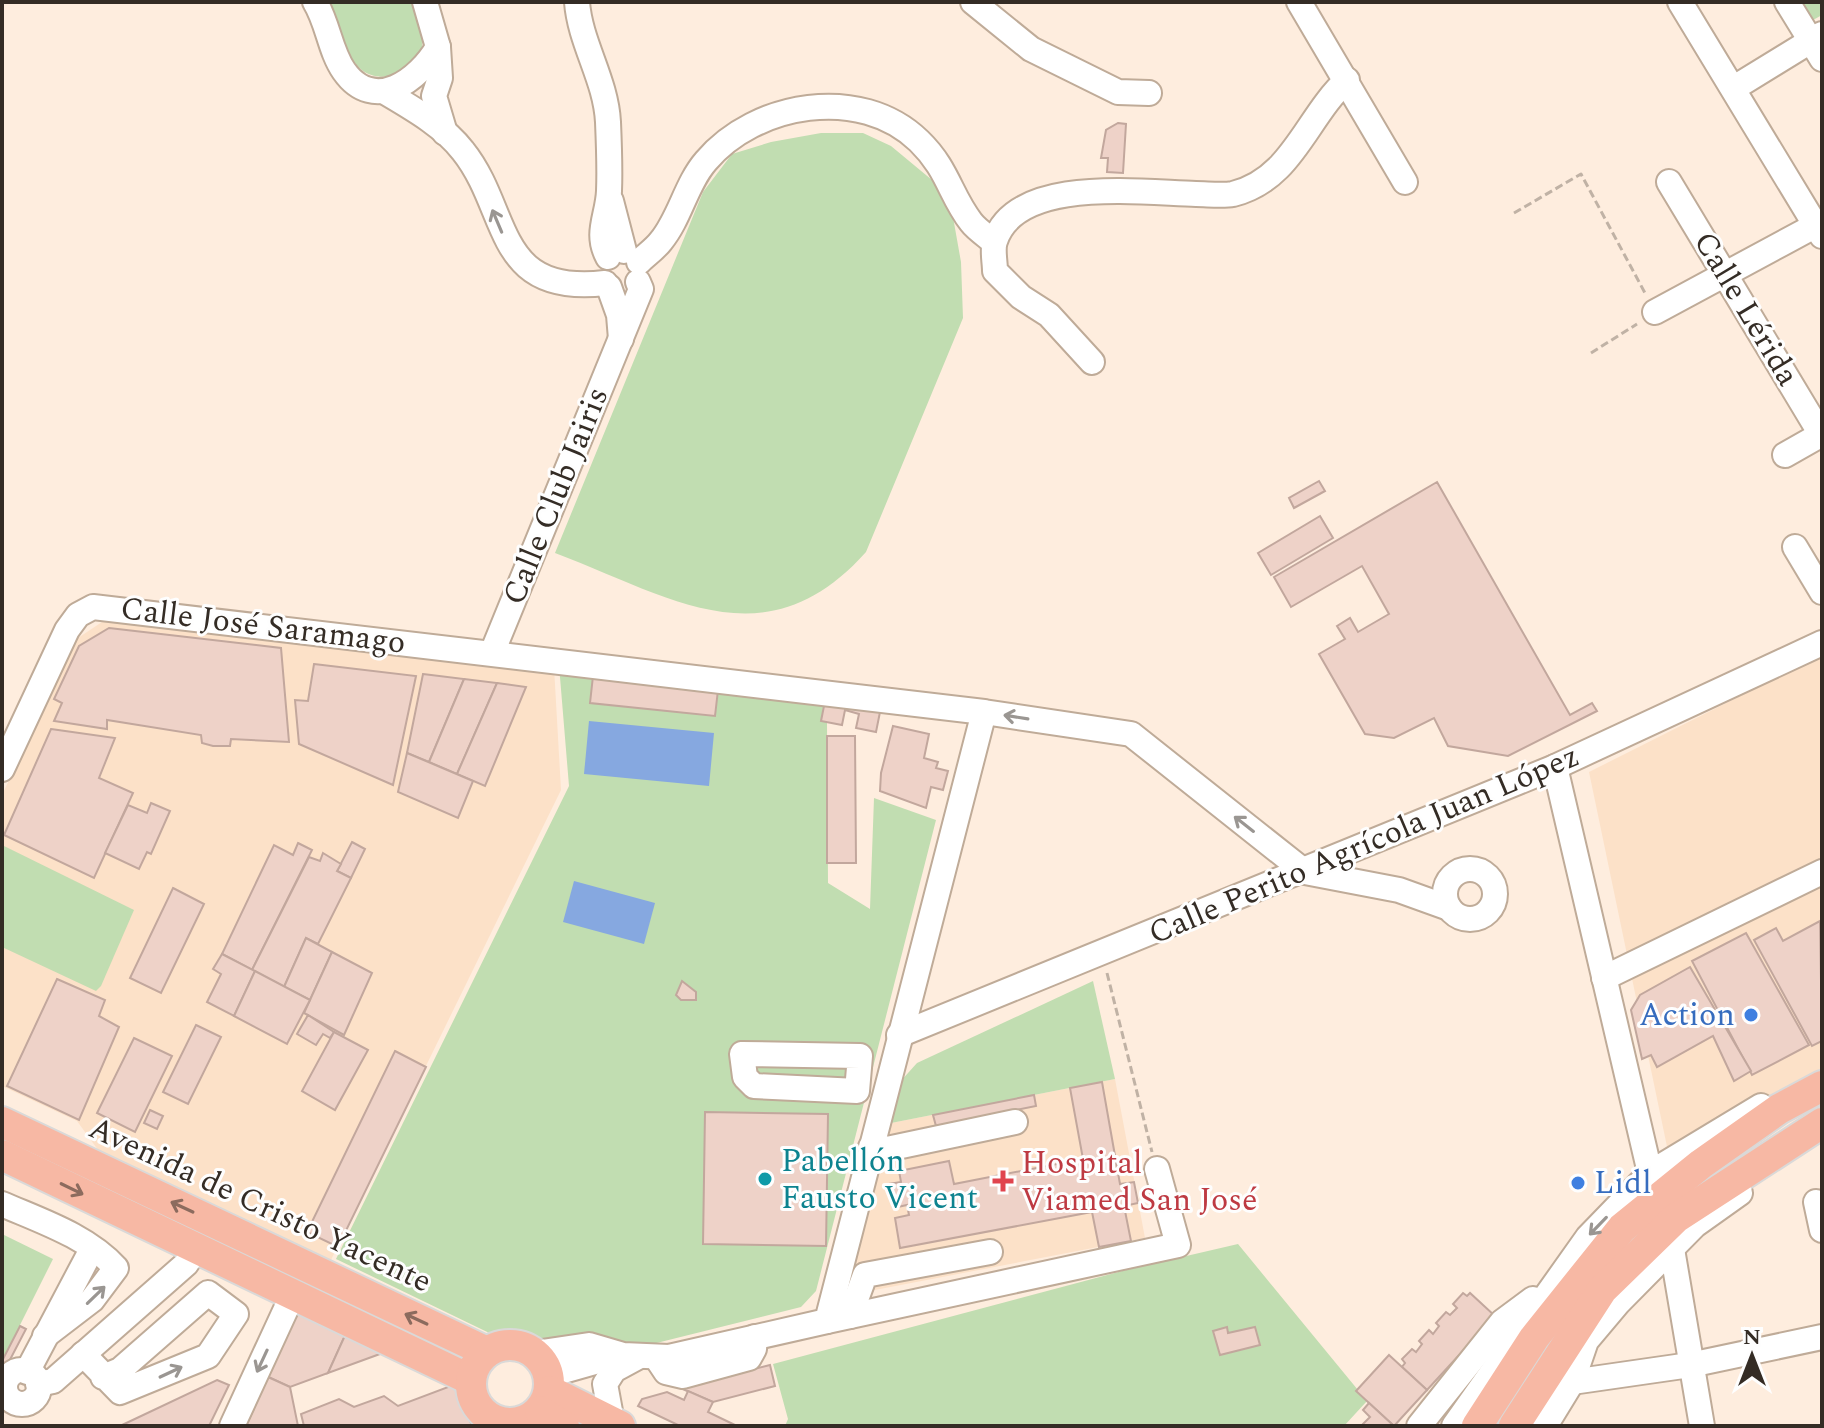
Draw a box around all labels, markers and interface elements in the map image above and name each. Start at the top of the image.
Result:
one-way arrow [488,209,503,234]
street label: Calle Lérida [1680,222,1812,396]
street label: Calle Club Jairis [490,380,622,612]
street label: Calle José Saramago [118,584,408,668]
one-way arrow [1004,709,1029,724]
street label: Calle Perito Agrícola Juan López [1141,732,1587,958]
one-way arrow [1234,815,1255,832]
place label: Action [1639,991,1735,1040]
marker: Action [1742,1006,1760,1024]
street label: Avenida de Cristo Yacente [80,1104,440,1306]
place label: Pabellón Fausto Vicent [781,1137,978,1223]
place label: Hospital Viamed San José [1021,1139,1258,1225]
place label: Lidl [1594,1159,1652,1208]
marker: Pabellón Fausto Vicent [756,1170,774,1188]
marker: Hospital Viamed San José [992,1170,1014,1192]
marker: Lidl [1569,1174,1587,1192]
one-way arrow [60,1182,84,1197]
one-way arrow [170,1199,194,1214]
one-way arrow [1589,1216,1608,1235]
one-way arrow [86,1286,105,1305]
one-way arrow [405,1311,429,1326]
north arrow [1712,1316,1792,1396]
text: N [1743,1321,1761,1354]
one-way arrow [254,1349,269,1373]
one-way arrow [158,1364,182,1379]

